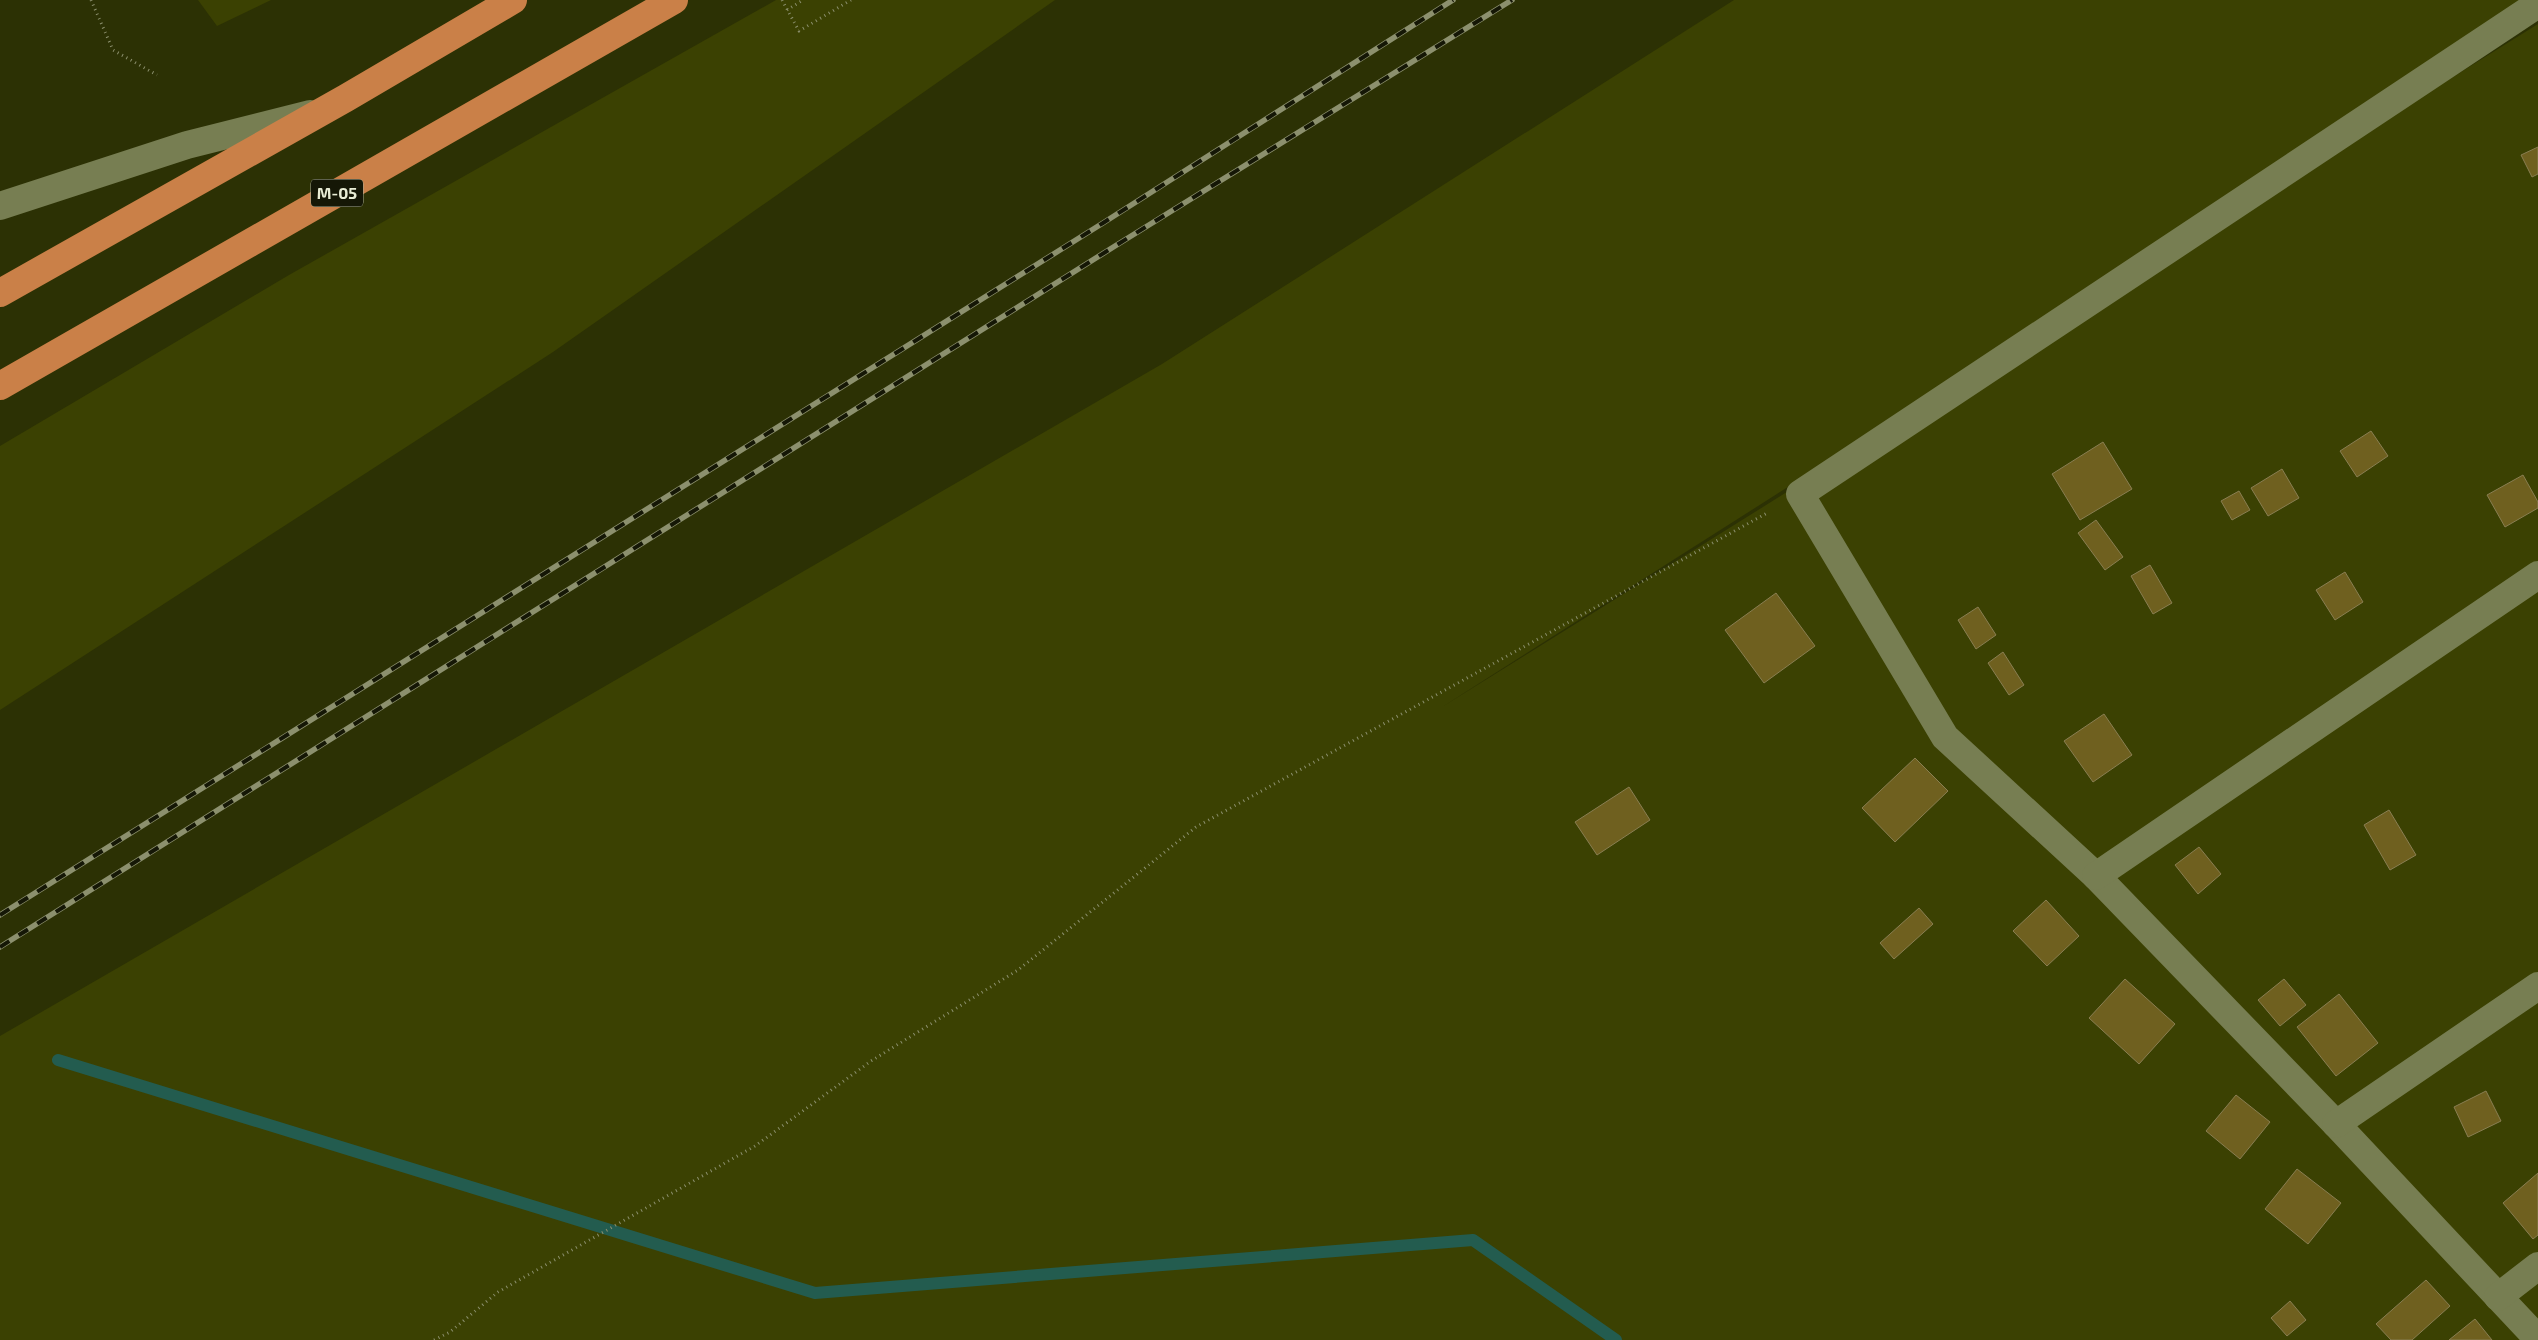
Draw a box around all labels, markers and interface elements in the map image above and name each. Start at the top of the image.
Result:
road number: М-05 [311,180,363,207]

